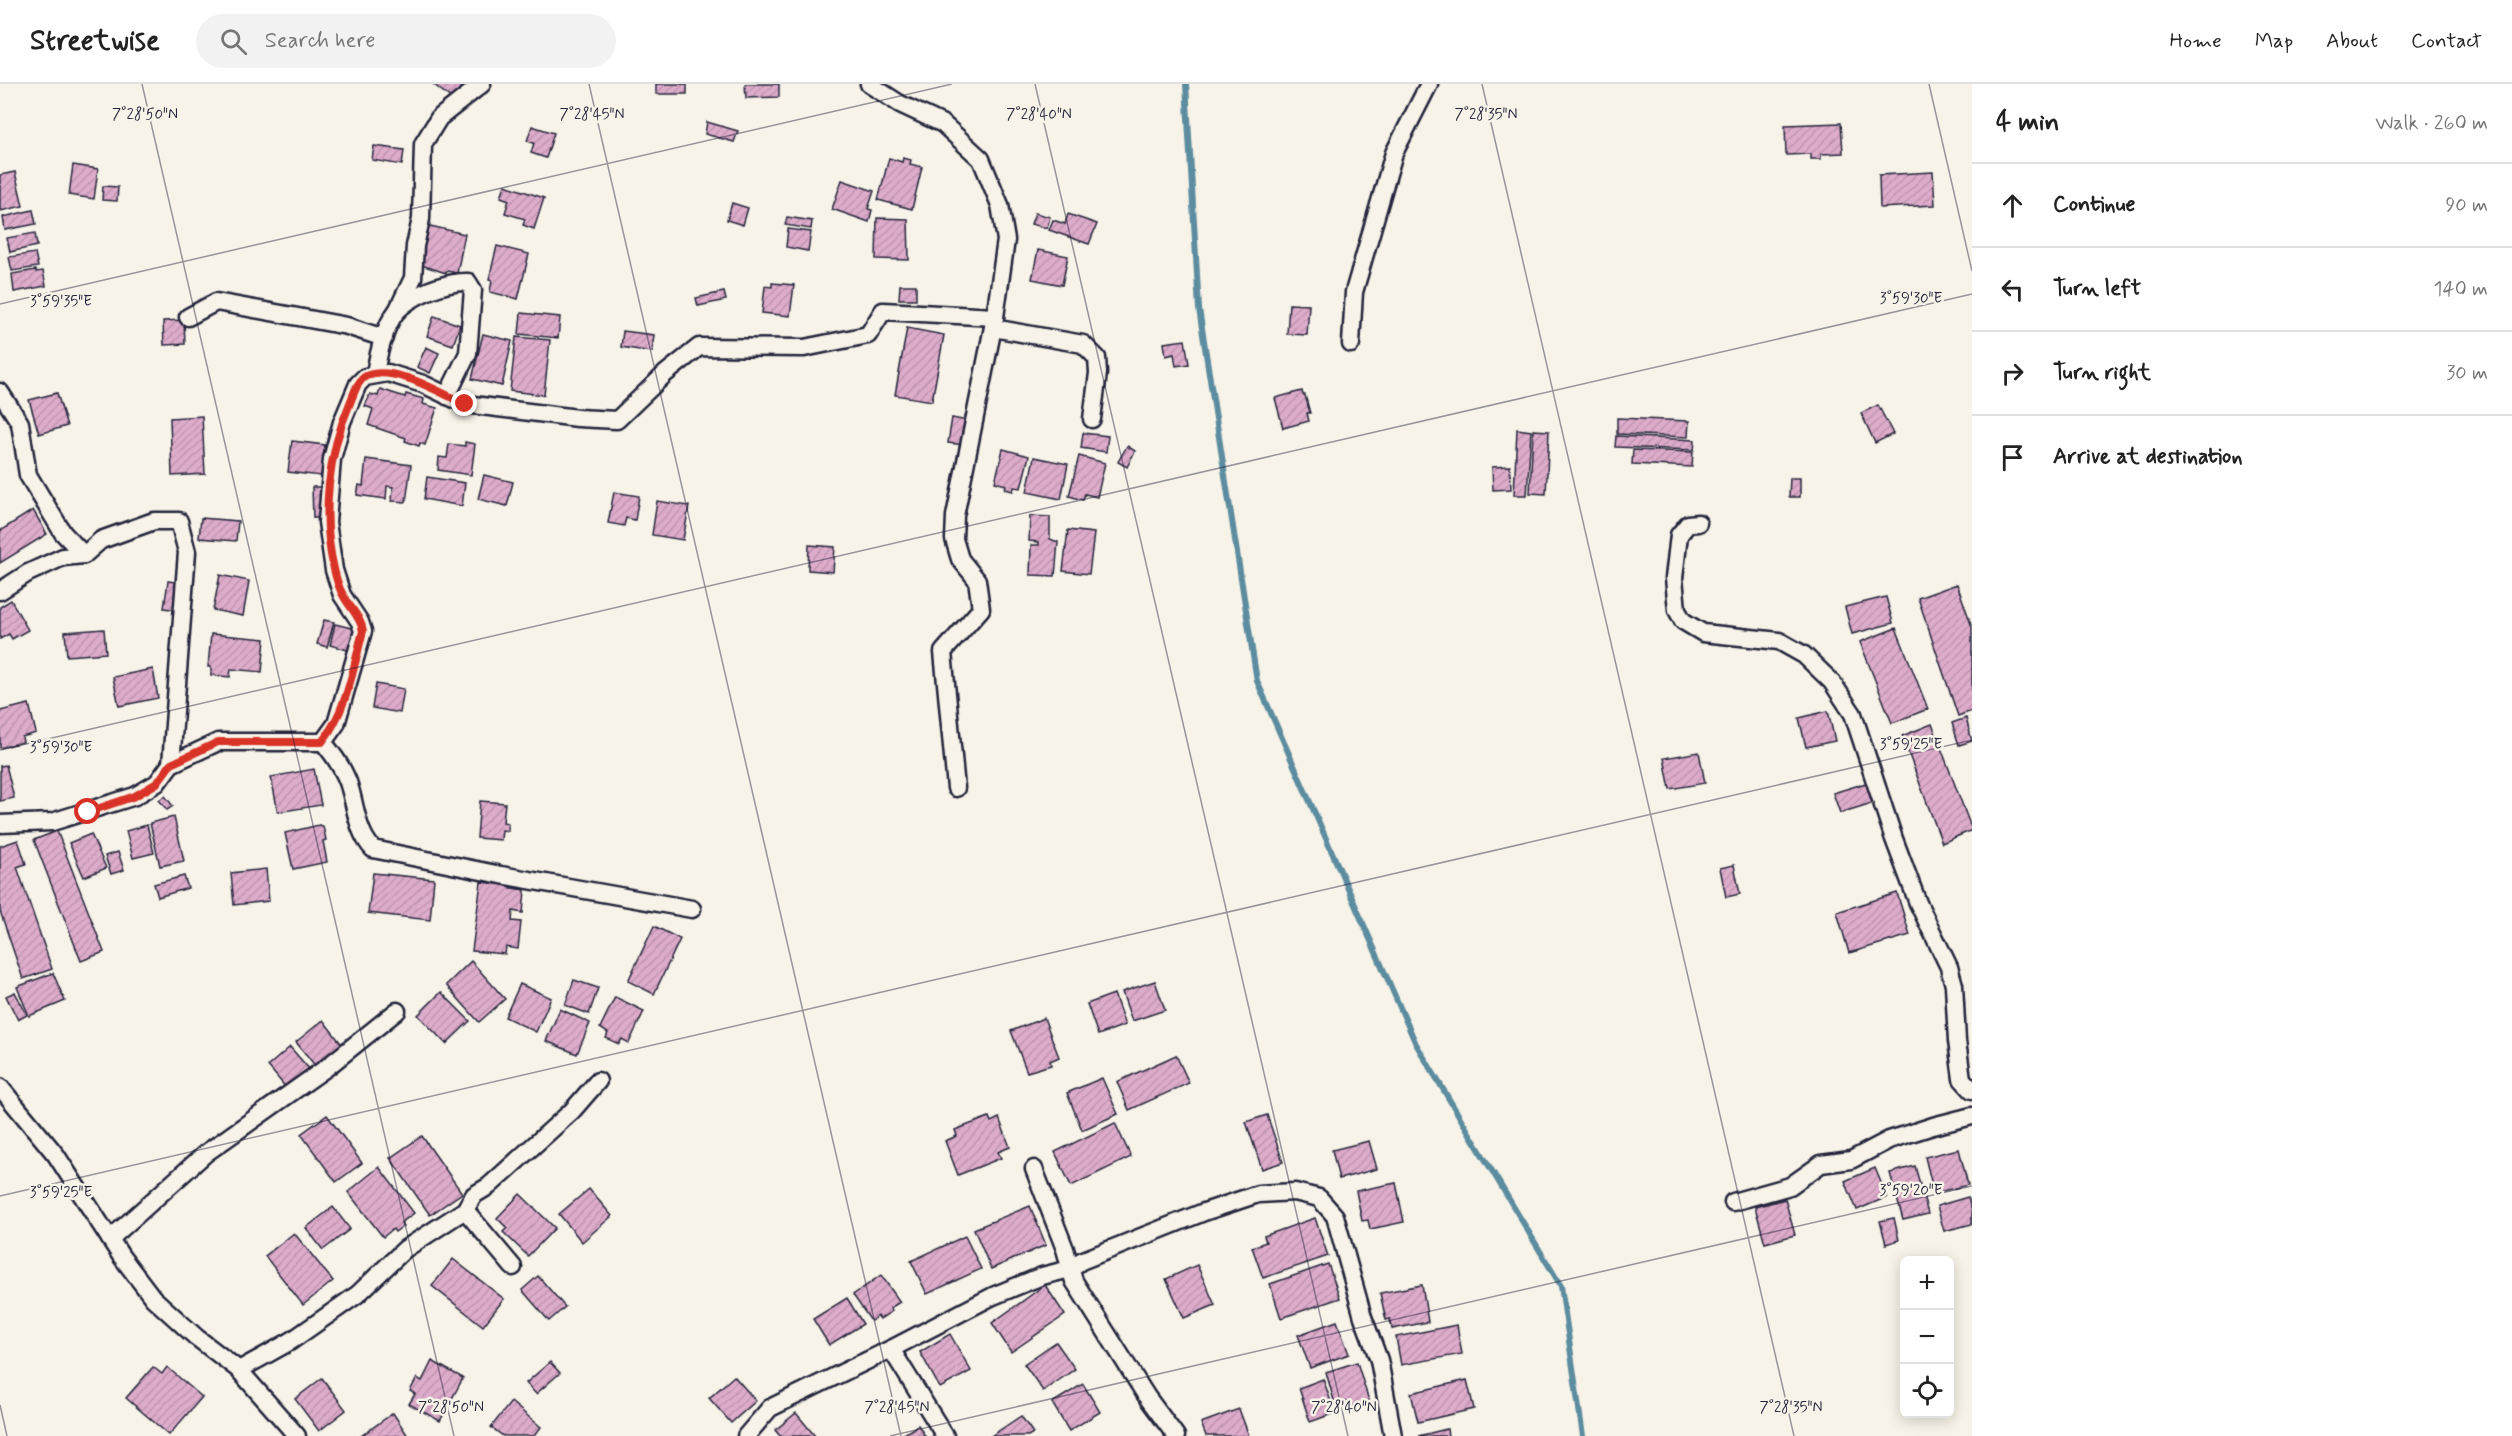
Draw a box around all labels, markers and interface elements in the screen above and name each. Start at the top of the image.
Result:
search box [196,14,616,68]
text: Streetwise [30,23,160,60]
icon: search [217,25,250,58]
text: Search here [265,27,375,55]
text: Home [2170,27,2222,55]
text: Map [2255,27,2293,55]
text: About [2326,27,2378,55]
text: Contact [2411,27,2482,55]
text: 7°28'50"N [112,105,178,125]
text: 7°28'45"N [559,105,625,125]
text: 7°28'40"N [1006,105,1072,125]
text: 7°28'35"N [1454,105,1518,125]
text: 4 min [1996,106,2059,140]
text: Walk · 260 m [2375,110,2488,137]
icon: ahead [1996,189,2029,222]
text: Continue [2053,191,2135,219]
text: 90 m [2445,192,2488,219]
icon: left [1996,273,2029,306]
text: Turn left [2053,275,2141,303]
text: 140 m [2434,276,2488,303]
text: 3°59'30"E [1880,289,1943,309]
text: 3°59'35"E [30,292,92,312]
icon: right [1996,357,2029,390]
text: Turn right [2053,359,2151,387]
text: 30 m [2446,360,2488,387]
route end [451,390,477,416]
icon: arrive [1996,441,2029,474]
text: Arrive at destination [2053,443,2243,471]
text: 3°59'25"E [1880,735,1943,755]
text: 3°59'30"E [30,738,93,758]
route start [74,798,100,824]
text: 3°59'20"E [1879,1181,1943,1201]
text: 3°59'25"E [30,1183,93,1203]
map controls [1900,1256,1954,1418]
button: + [1900,1256,1954,1310]
button: − [1900,1310,1954,1364]
button: locate [1900,1364,1954,1418]
text: 7°28'50"N [418,1398,484,1418]
text: 7°28'45"N [864,1398,930,1418]
text: 7°28'40"N [1311,1398,1377,1418]
text: 7°28'35"N [1759,1398,1823,1418]

